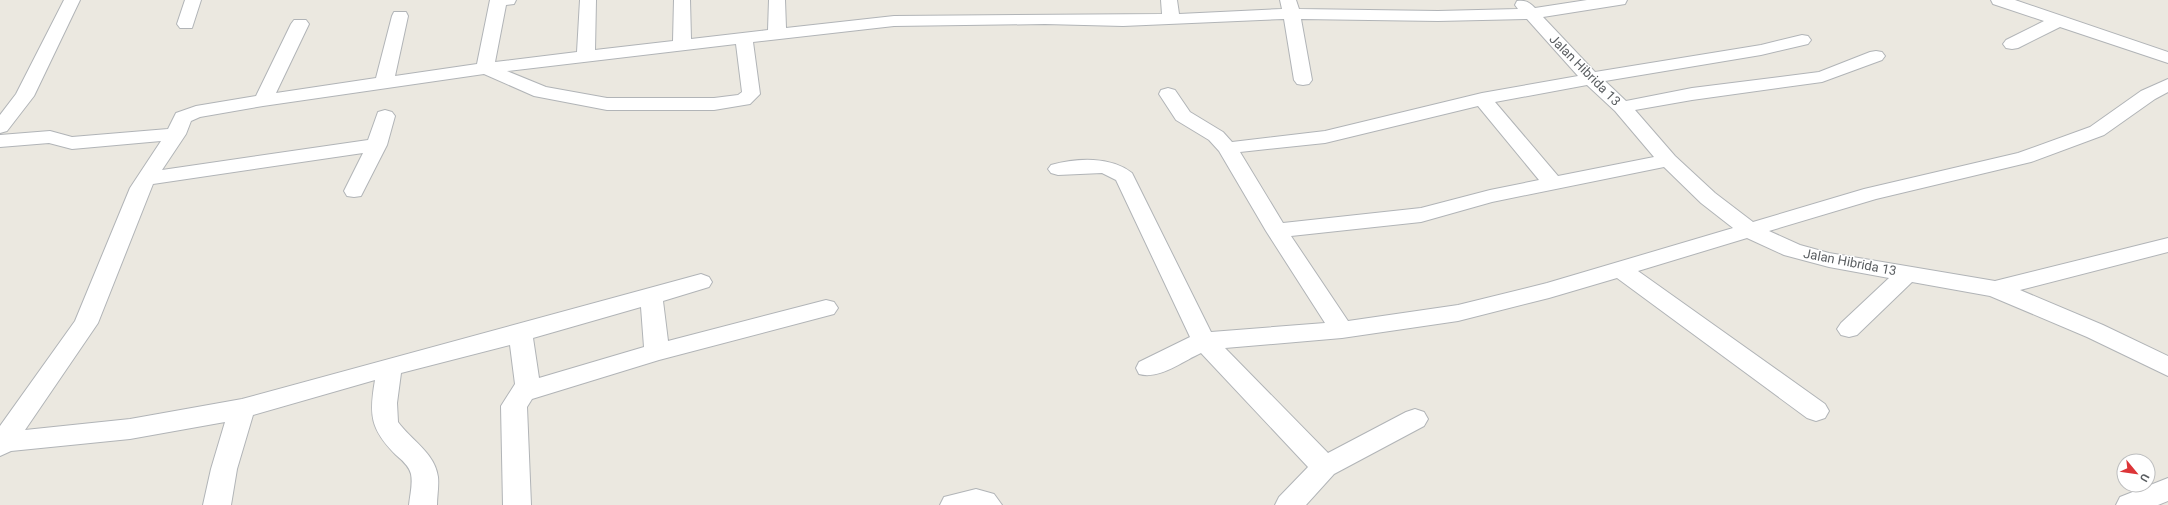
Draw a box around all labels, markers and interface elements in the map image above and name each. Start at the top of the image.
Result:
street label: Jalan Hibrida 13 [1546,31,1624,109]
street label: Jalan Hibrida 13 [1802,246,1898,278]
north arrow [2116,453,2156,493]
text: U [2137,471,2152,484]

